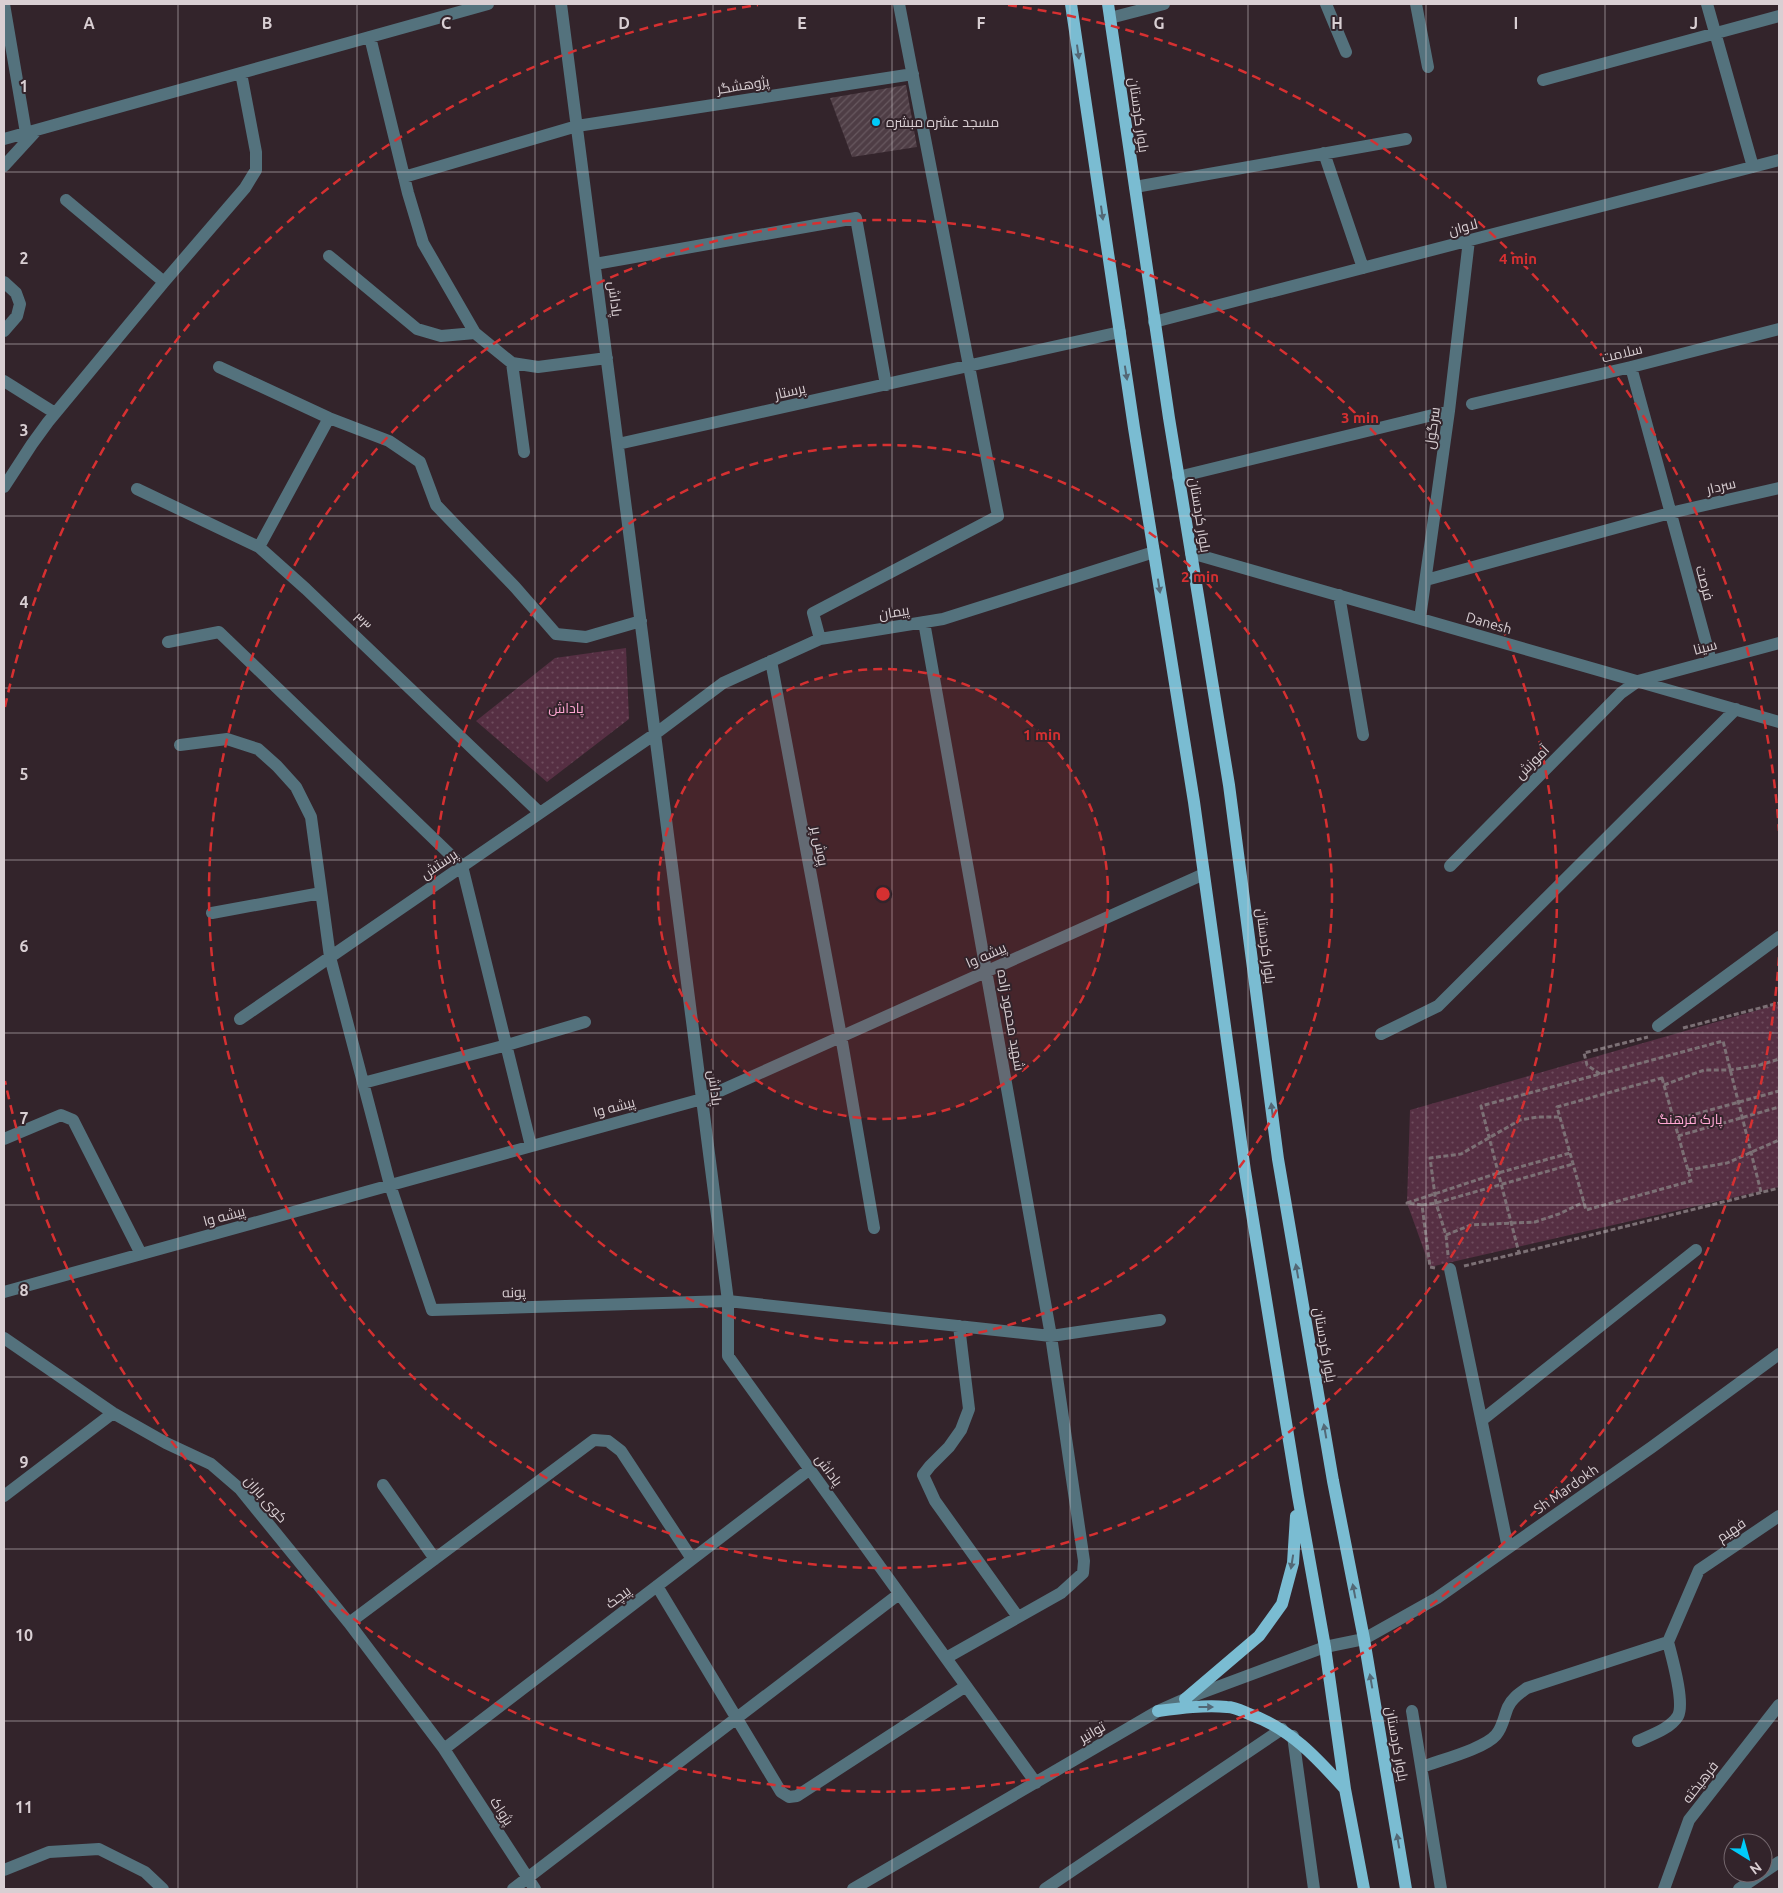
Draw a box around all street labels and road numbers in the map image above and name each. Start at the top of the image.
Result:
street label: پژوهشگر [715,73,771,99]
street label: بلوار کردستان [1126,76,1152,154]
street label: لاوان [1447,215,1479,239]
street label: پاداش [603,280,625,318]
street label: سلامت [1600,340,1644,366]
street label: پرستار [772,380,808,405]
street label: سرگول [1421,406,1444,450]
street label: سردار [1704,475,1737,497]
street label: بلوار کردستان [1186,476,1214,554]
street label: فرصت [1693,564,1717,602]
street label: پیمان [878,602,911,624]
street label: Danesh [1464,609,1514,637]
street label: ۳۳ [350,610,374,634]
street label: سینا [1691,636,1719,658]
street label: آموزش [1512,742,1552,782]
street label: پوش پر [806,824,832,868]
street label: پرستش [417,846,462,884]
street label: بلوار کردستان [1253,907,1279,985]
street label: پیشه وا [963,939,1010,973]
street label: شهید محمود زاده [994,968,1028,1072]
street label: پاداش [703,1069,725,1107]
street label: پیشه وا [591,1094,637,1122]
street label: پیشه وا [201,1203,247,1231]
street label: پونه [502,1284,526,1302]
street label: بلوار کردستان [1311,1306,1339,1384]
street label: پاداش [811,1451,846,1490]
street label: Sh Mardokh [1531,1461,1601,1517]
street label: کوی باران [241,1472,291,1526]
street label: فهیم [1714,1515,1749,1547]
street label: پیچک [602,1582,635,1613]
street label: بلوار کردستان [1383,1705,1411,1783]
street label: توانیر [1075,1718,1108,1746]
street label: فرهیخته [1679,1758,1721,1806]
street label: پژواک [485,1794,517,1829]

